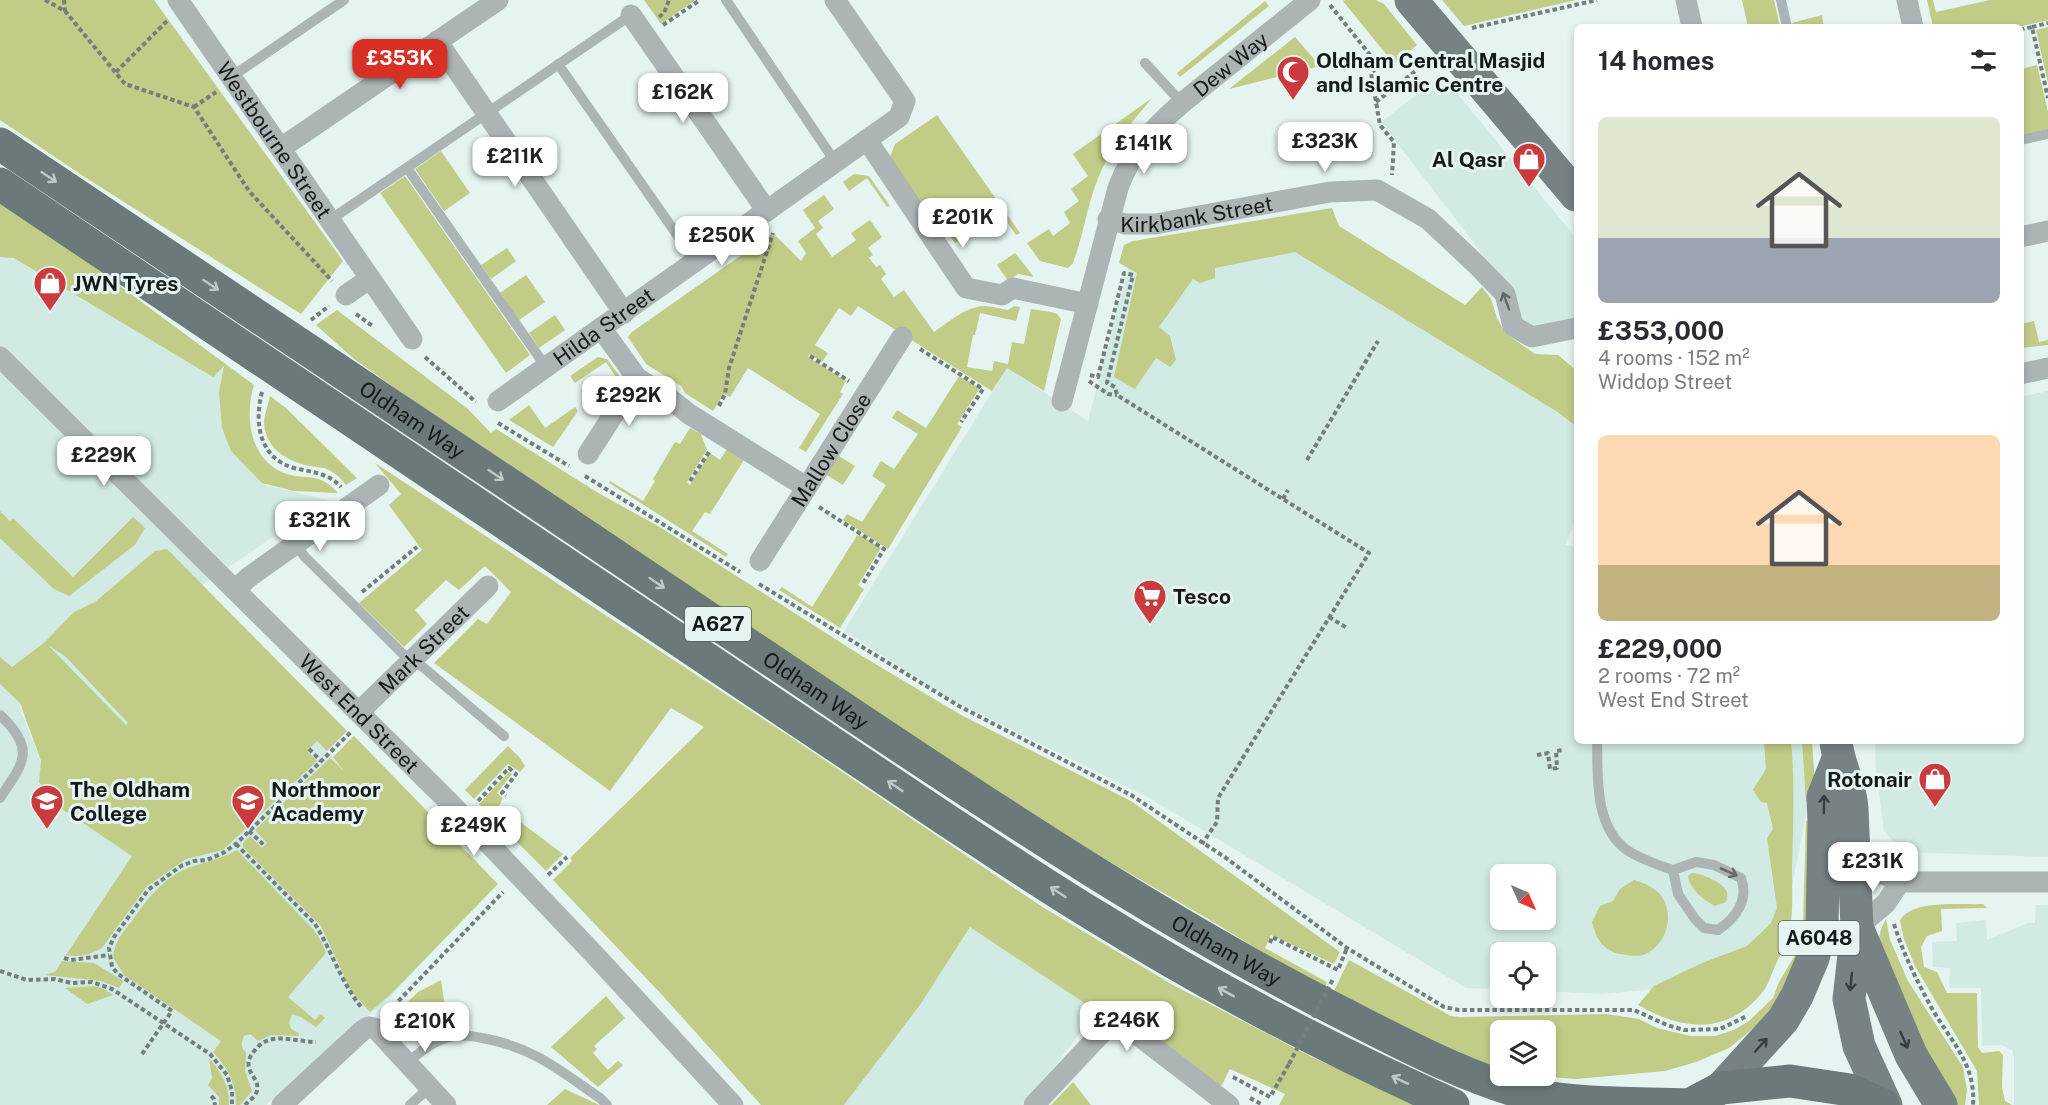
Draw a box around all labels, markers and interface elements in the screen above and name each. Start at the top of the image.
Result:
street label: Dew Way [1188,26,1273,102]
pin: £353K [358,39,442,90]
icon: filters [1967,44,2000,77]
text: 14 homes [1598,45,1714,76]
text: £353K [366,46,434,70]
place label: Oldham Central Masjid and Islamic Centre [1316,48,1545,97]
mosque icon: Oldham Central Masjid and Islamic Centre [1275,54,1311,101]
street label: Westbourne Street [212,57,337,223]
pin: £162K [641,73,725,124]
text: £162K [652,80,714,104]
pin: £323K [1283,122,1367,173]
pin: £141K [1102,124,1186,175]
text: £323K [1292,129,1358,153]
text: £141K [1115,131,1173,155]
pin: £211K [473,137,557,188]
shop icon: Al Qasr [1511,141,1547,188]
text: £211K [486,144,544,168]
place label: Al Qasr [1432,147,1506,172]
icon: home [1745,156,1853,264]
one-way arrow [40,171,56,183]
street label: Kirkbank Street [1120,190,1275,237]
pin: £201K [921,198,1005,249]
text: £201K [932,205,994,229]
pin: £250K [680,216,764,267]
text: £250K [689,223,755,247]
shop icon: JWN Tyres [32,265,68,312]
place label: JWN Tyres [73,271,178,296]
one-way arrow [202,279,219,291]
street label: Hilda Street [548,282,659,371]
one-way arrow [1499,293,1510,311]
text: £353,000 [1598,315,1724,346]
text: 4 rooms · 152 m² [1598,346,1750,370]
text: Widdop Street [1598,370,1732,394]
street label: Oldham Way [355,375,470,464]
pin: £292K [587,376,671,427]
text: £292K [596,383,662,407]
street label: Mallow Close [785,388,876,511]
pin: £229K [62,436,146,487]
text: £229K [71,443,137,467]
one-way arrow [487,468,504,481]
icon: home [1745,474,1853,582]
pin: £321K [278,501,362,552]
text: £321K [289,508,351,532]
one-way arrow [649,577,665,589]
supermarket icon: Tesco [1132,578,1168,625]
place label: Tesco [1173,584,1231,609]
street label: Mark Street [373,599,474,699]
road number: A627 [685,607,751,641]
text: £229,000 [1598,633,1722,664]
street label: Oldham Way [758,646,874,735]
street label: West End Street [294,649,424,778]
text: 2 rooms · 72 m² [1598,664,1740,688]
text: West End Street [1598,688,1749,712]
shop icon: Rotonair [1917,761,1953,808]
place label: Rotonair [1827,767,1912,792]
place label: The Oldham College [70,777,190,826]
place label: Northmoor Academy [271,777,381,826]
one-way arrow [887,780,904,792]
school or university icon: The Oldham College [29,783,65,830]
school or university icon: Northmoor Academy [230,783,266,830]
one-way arrow [1818,794,1829,814]
pin: £249K [432,806,516,857]
text: £249K [441,813,507,837]
pin: £231K [1831,842,1915,893]
text: £231K [1842,849,1904,873]
north arrow [1490,864,1556,930]
map controls [1490,864,1556,1086]
one-way arrow [1719,867,1737,878]
one-way arrow [1050,886,1067,899]
street label: Oldham Way [1167,909,1286,991]
road number: A6048 [1778,921,1860,955]
button: locate [1490,942,1556,1008]
one-way arrow [1845,972,1856,991]
one-way arrow [1218,986,1235,998]
pin: £246K [1085,1001,1169,1052]
pin: £210K [383,1002,467,1053]
text: £246K [1094,1008,1160,1032]
text: £210K [394,1009,456,1033]
button: layers [1490,1020,1556,1086]
one-way arrow [1899,1030,1910,1048]
one-way arrow [1754,1038,1768,1053]
one-way arrow [1391,1074,1409,1086]

